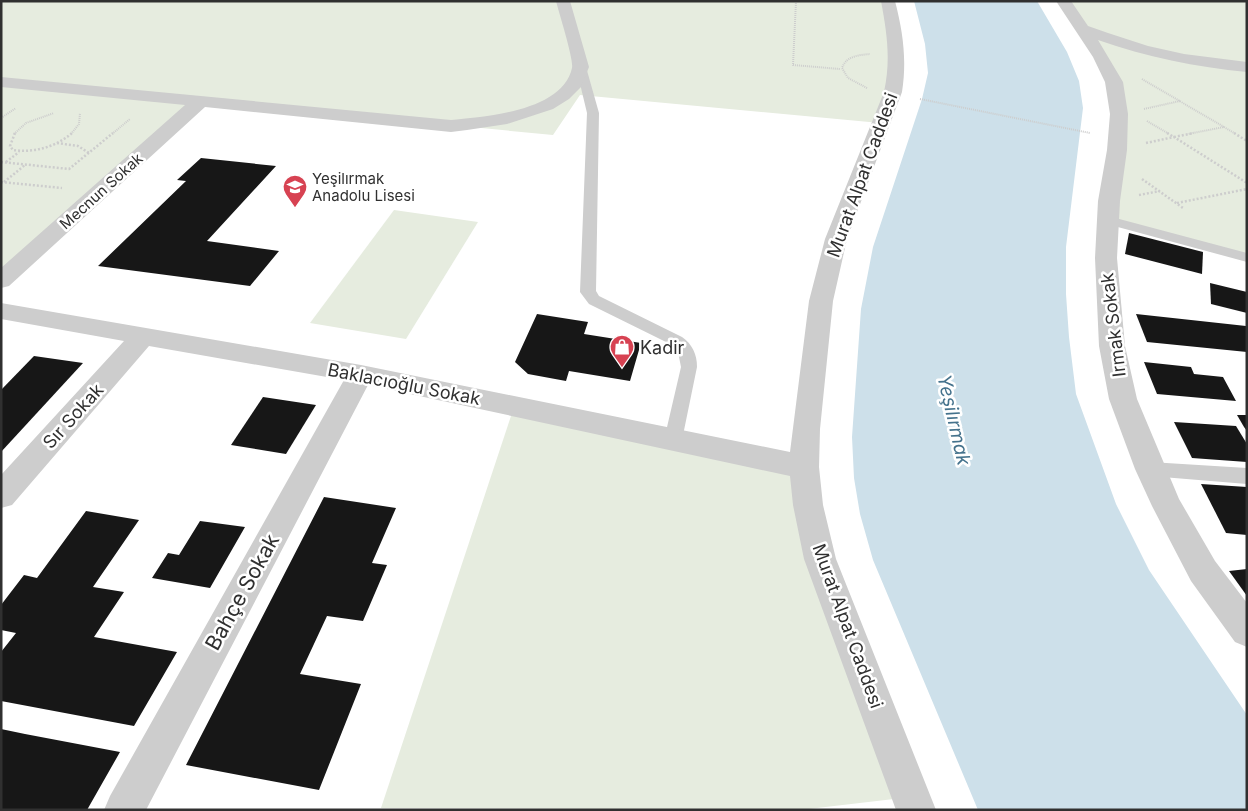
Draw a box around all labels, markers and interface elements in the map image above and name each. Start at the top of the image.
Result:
street label: Murat Alpat Caddesi [822,90,902,260]
street label: Mecnun Sokak [56,148,147,233]
place label: Yeşilırmak Anadolu Lisesi [312,169,415,205]
school or university icon: Yeşilırmak Anadolu Lisesi [282,174,308,208]
street label: Irmak Sokak [1096,272,1130,378]
shop icon: Kadir [609,334,635,368]
place label: Kadir [640,337,685,358]
street label: Baklacıoğlu Sokak [326,359,482,409]
water label: Yeşilırmak [932,372,976,468]
street label: Sır Sokak [38,379,108,453]
street label: Bahçe Sokak [200,529,284,654]
street label: Murat Alpat Caddesi [808,541,888,711]

